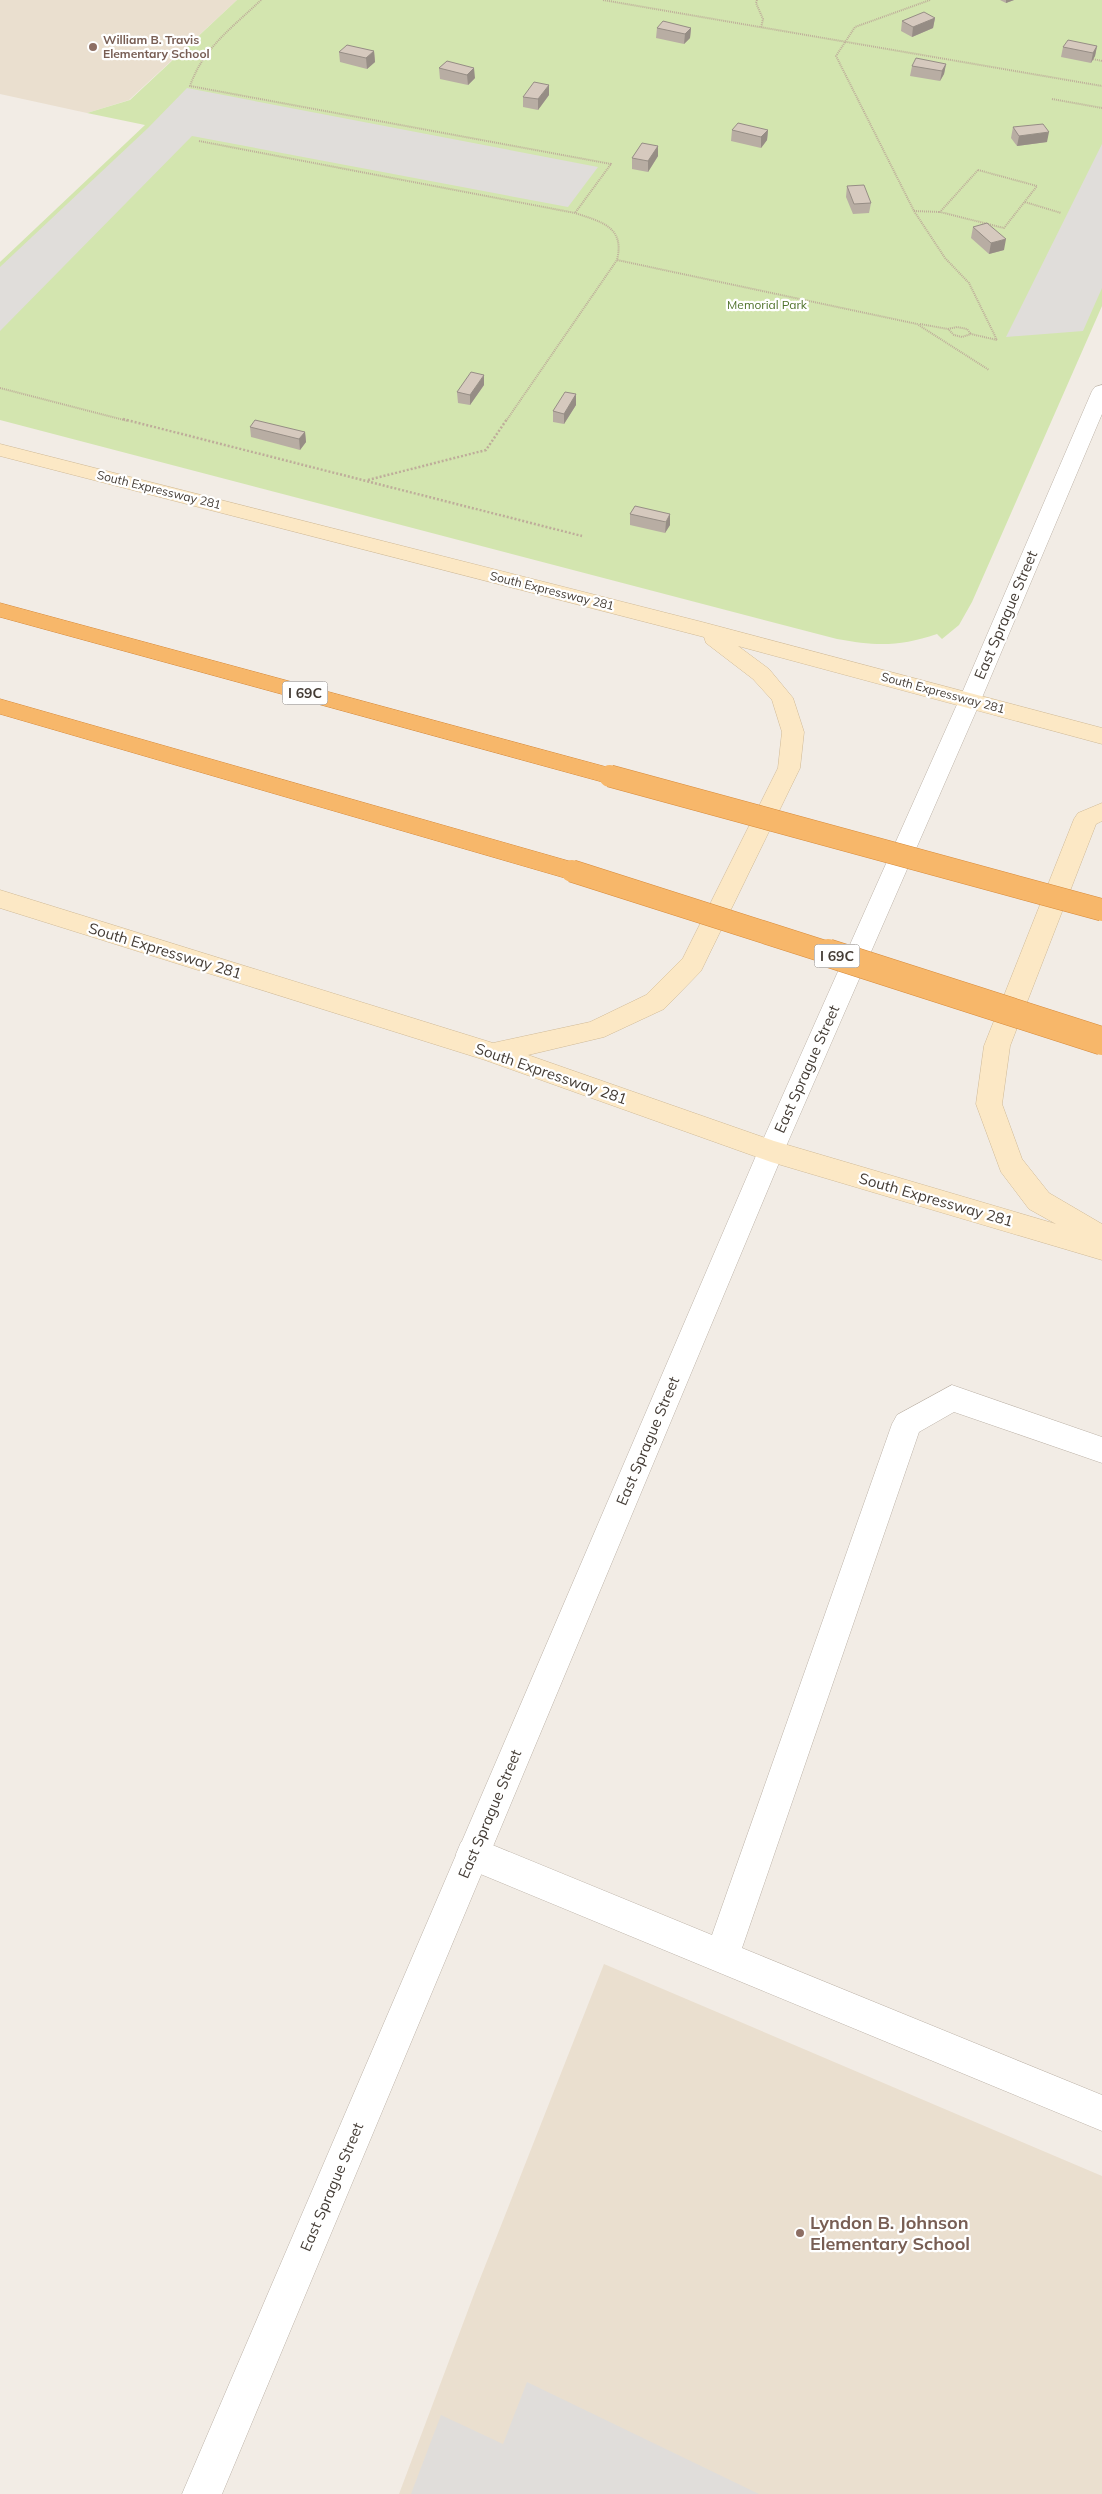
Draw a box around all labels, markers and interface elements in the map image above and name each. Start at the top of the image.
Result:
place label: William B. Travis Elementary School [103,32,210,61]
marker: William B. Travis Elementary School [87,41,99,53]
park label: Memorial Park [727,297,808,312]
street label: South Expressway 281 [95,467,223,512]
street label: East Sprague Street [970,547,1041,682]
street label: South Expressway 281 [488,568,616,613]
street label: South Expressway 281 [880,669,1007,716]
road number: I 69C [282,681,328,704]
street label: South Expressway 281 [86,918,244,983]
road number: I 69C [814,944,860,968]
street label: East Sprague Street [770,1002,843,1136]
street label: South Expressway 281 [473,1039,630,1108]
street label: South Expressway 281 [857,1168,1015,1231]
street label: East Sprague Street [612,1373,683,1508]
street label: East Sprague Street [454,1746,525,1881]
street label: East Sprague Street [296,2119,367,2254]
place label: Lyndon B. Johnson Elementary School [810,2211,970,2255]
marker: Lyndon B. Johnson Elementary School [794,2227,806,2239]

